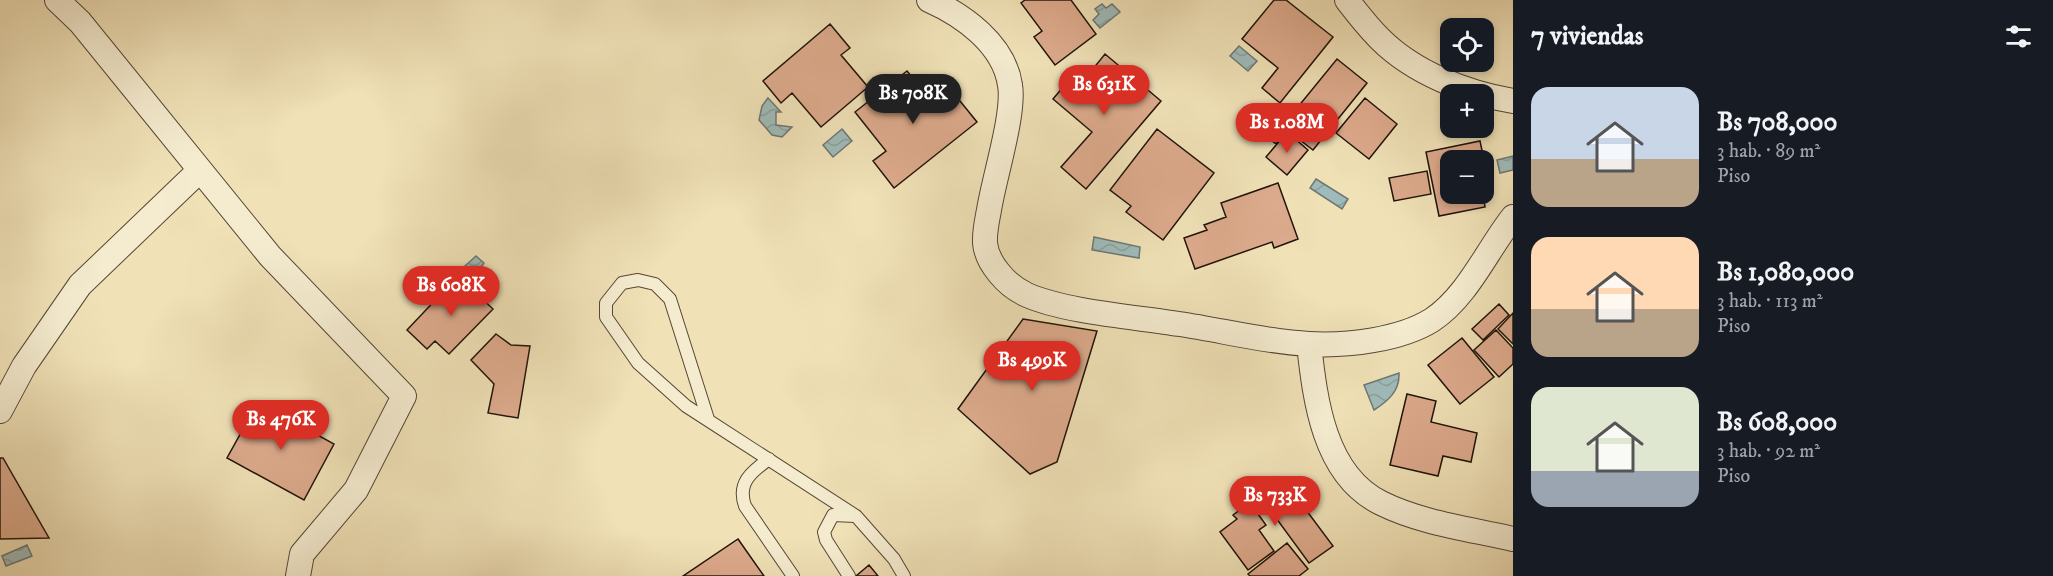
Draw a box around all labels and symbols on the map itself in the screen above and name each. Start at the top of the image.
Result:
pin: Bs 631K [1049,65,1159,116]
pin: Bs 708K [858,74,968,125]
pin: Bs 1.08M [1225,103,1349,154]
pin: Bs 608K [396,266,506,317]
pin: Bs 499K [977,341,1087,392]
pin: Bs 476K [226,400,336,451]
pin: Bs 733K [1220,476,1330,527]

